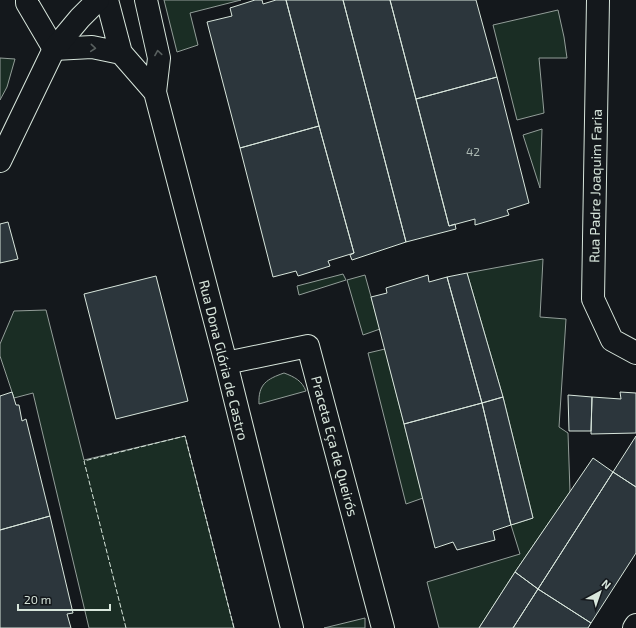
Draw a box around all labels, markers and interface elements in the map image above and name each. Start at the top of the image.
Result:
one-way arrow [90,44,96,53]
one-way arrow [154,50,163,57]
street label: Rua Padre Joaquim Faria [585,109,605,263]
house number: 42 [466,144,480,158]
street label: Rua Dona Glória de Castro [196,278,252,442]
street label: Praceta Eça de Queirós [307,374,362,518]
north arrow [580,572,620,612]
text: N [600,576,614,592]
scale bar [18,586,110,612]
text: 20 m [24,592,51,606]

